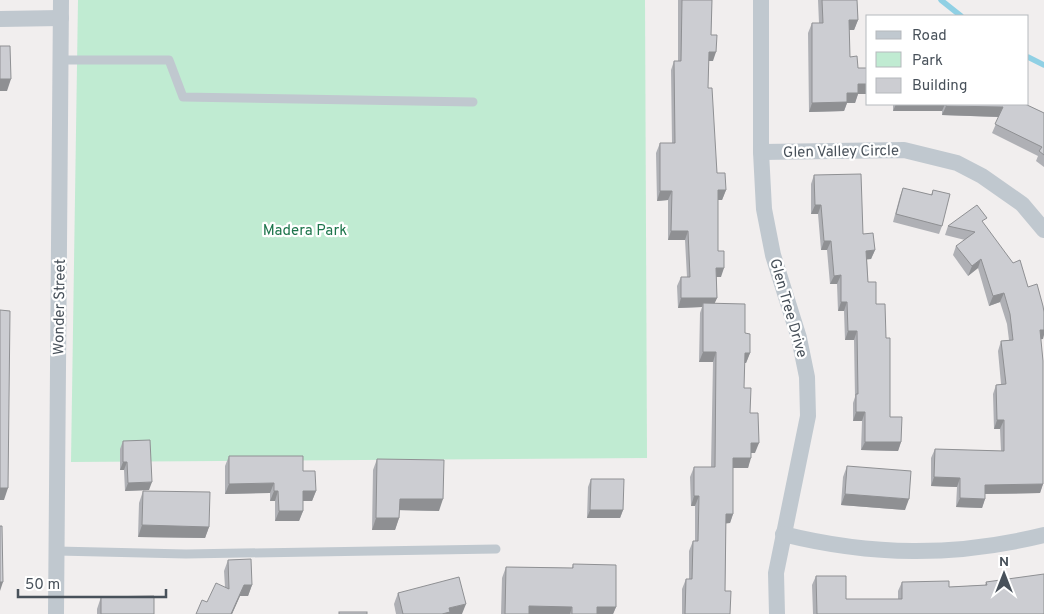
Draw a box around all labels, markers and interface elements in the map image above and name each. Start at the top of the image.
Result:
legend [866,15,1029,105]
text: Road [912,27,947,46]
text: Park [912,52,943,71]
text: Building [912,77,967,96]
street label: Glen Valley Circle [783,142,899,163]
park label: Madera Park [263,222,347,241]
street label: Glen Tree Drive [764,257,811,360]
street label: Wonder Street [50,259,71,355]
north arrow [979,549,1029,599]
text: N [999,554,1009,571]
scale bar [18,566,165,598]
text: 50 m [25,576,60,595]

